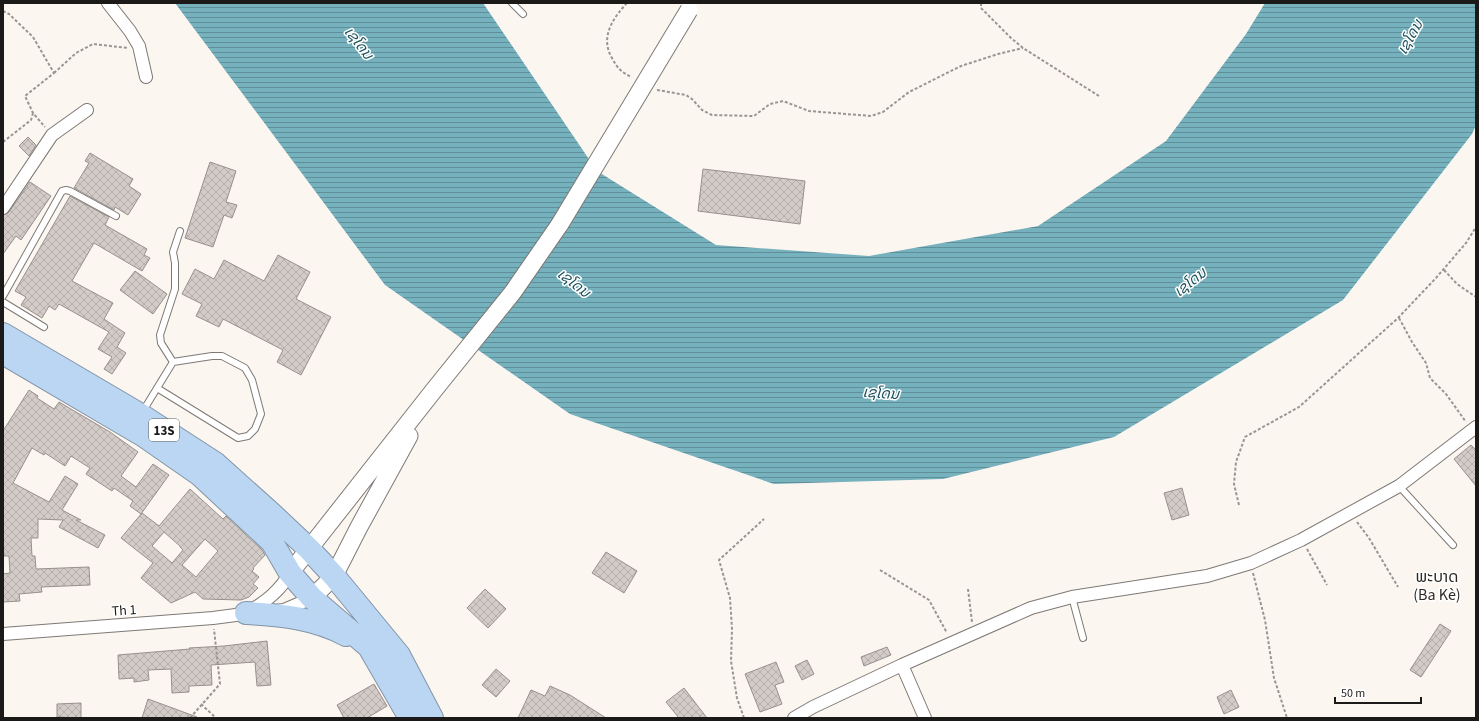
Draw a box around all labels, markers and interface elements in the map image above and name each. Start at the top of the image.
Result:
water label: ເຊໂດນ [1392,15,1429,58]
water label: ເຊໂດນ [339,23,379,66]
water label: ເຊໂດນ [1170,262,1212,302]
water label: ເຊໂດນ [553,264,596,304]
water label: ເຊໂດນ [862,382,902,405]
road number: 13S [149,419,179,441]
district label: ພະບາດ (Ba Kè) [1413,566,1461,606]
street label: Th 1 [111,600,137,622]
scale bar [1335,679,1421,705]
text: 50 m [1341,685,1365,702]

